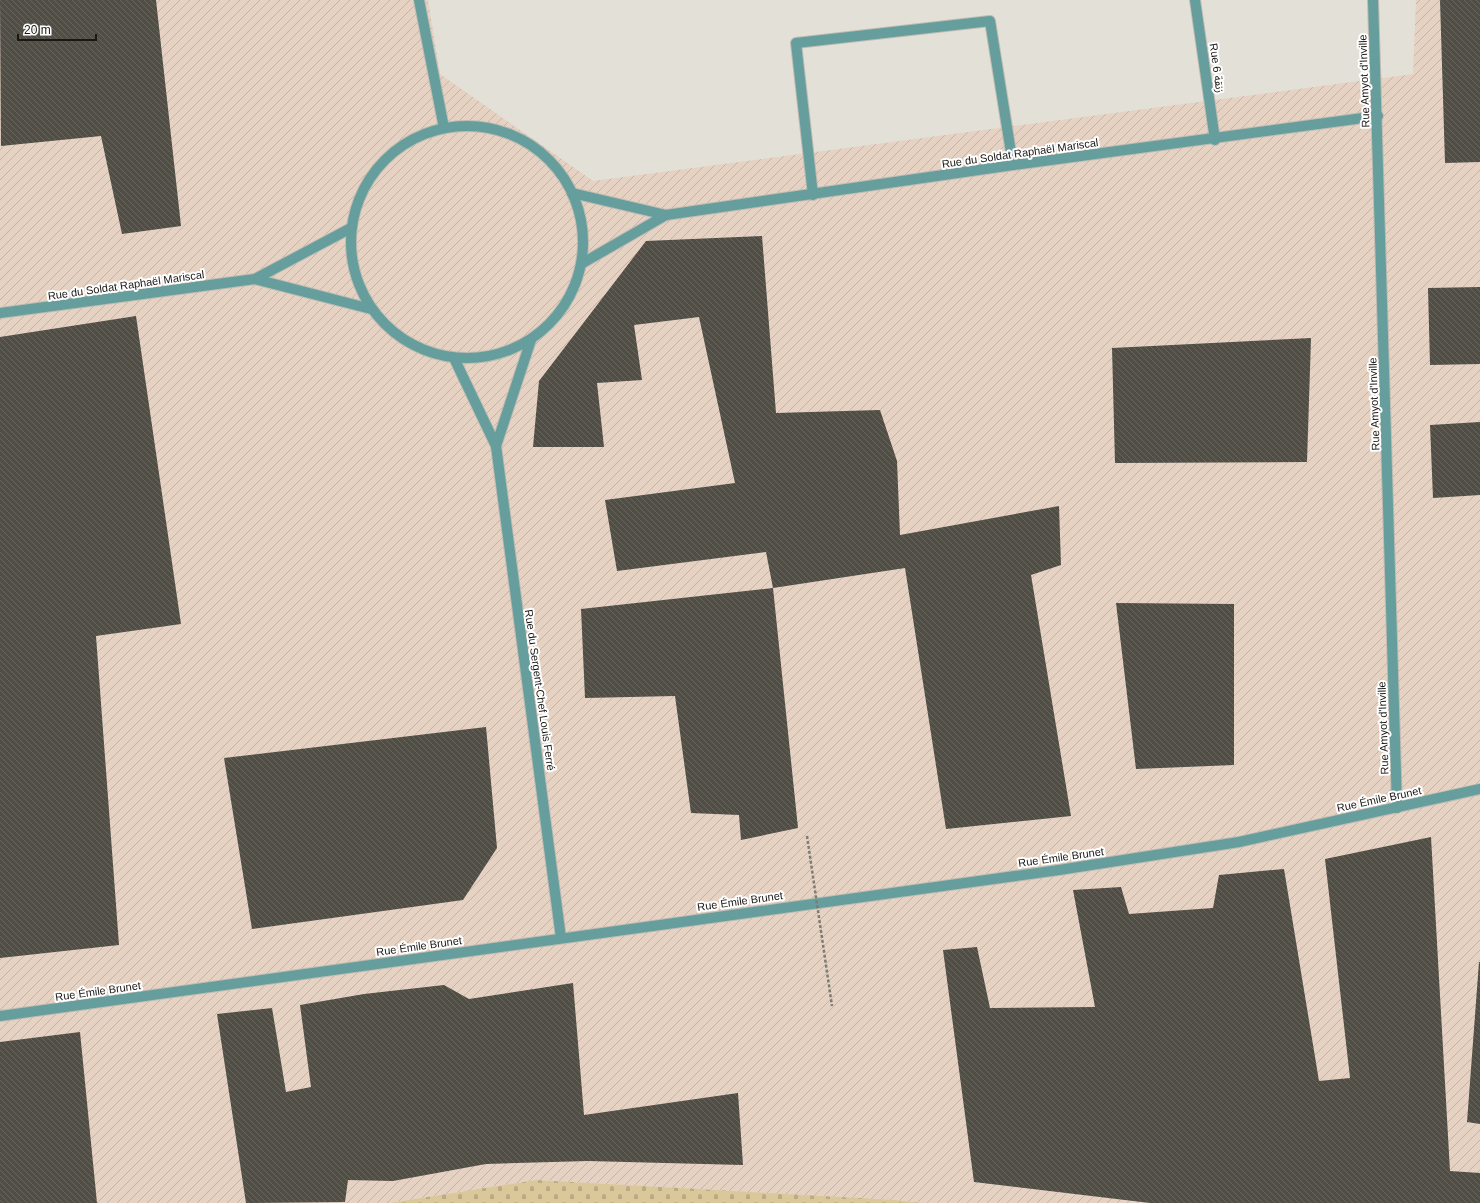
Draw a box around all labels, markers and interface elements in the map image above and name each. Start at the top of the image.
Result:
scale bar [18,16,96,42]
text: 20 m [24,23,51,37]
street label: Rue Amyot d'Inville [1356,34,1372,128]
street label: Rue 6 زنقة [1207,42,1226,94]
street label: Rue du Soldat Raphaël Mariscal [941,136,1099,170]
street label: Rue du Soldat Raphaël Mariscal [47,268,205,302]
street label: Rue Amyot d'Inville [1366,357,1382,451]
street label: Rue du Sergent-Chef Louis Ferré [523,609,557,771]
street label: Rue Amyot d'Inville [1375,681,1391,775]
street label: Rue Émile Brunet [1336,784,1422,814]
street label: Rue Émile Brunet [1017,845,1105,869]
street label: Rue Émile Brunet [696,889,784,913]
street label: Rue Émile Brunet [375,934,463,958]
street label: Rue Émile Brunet [54,979,142,1003]

